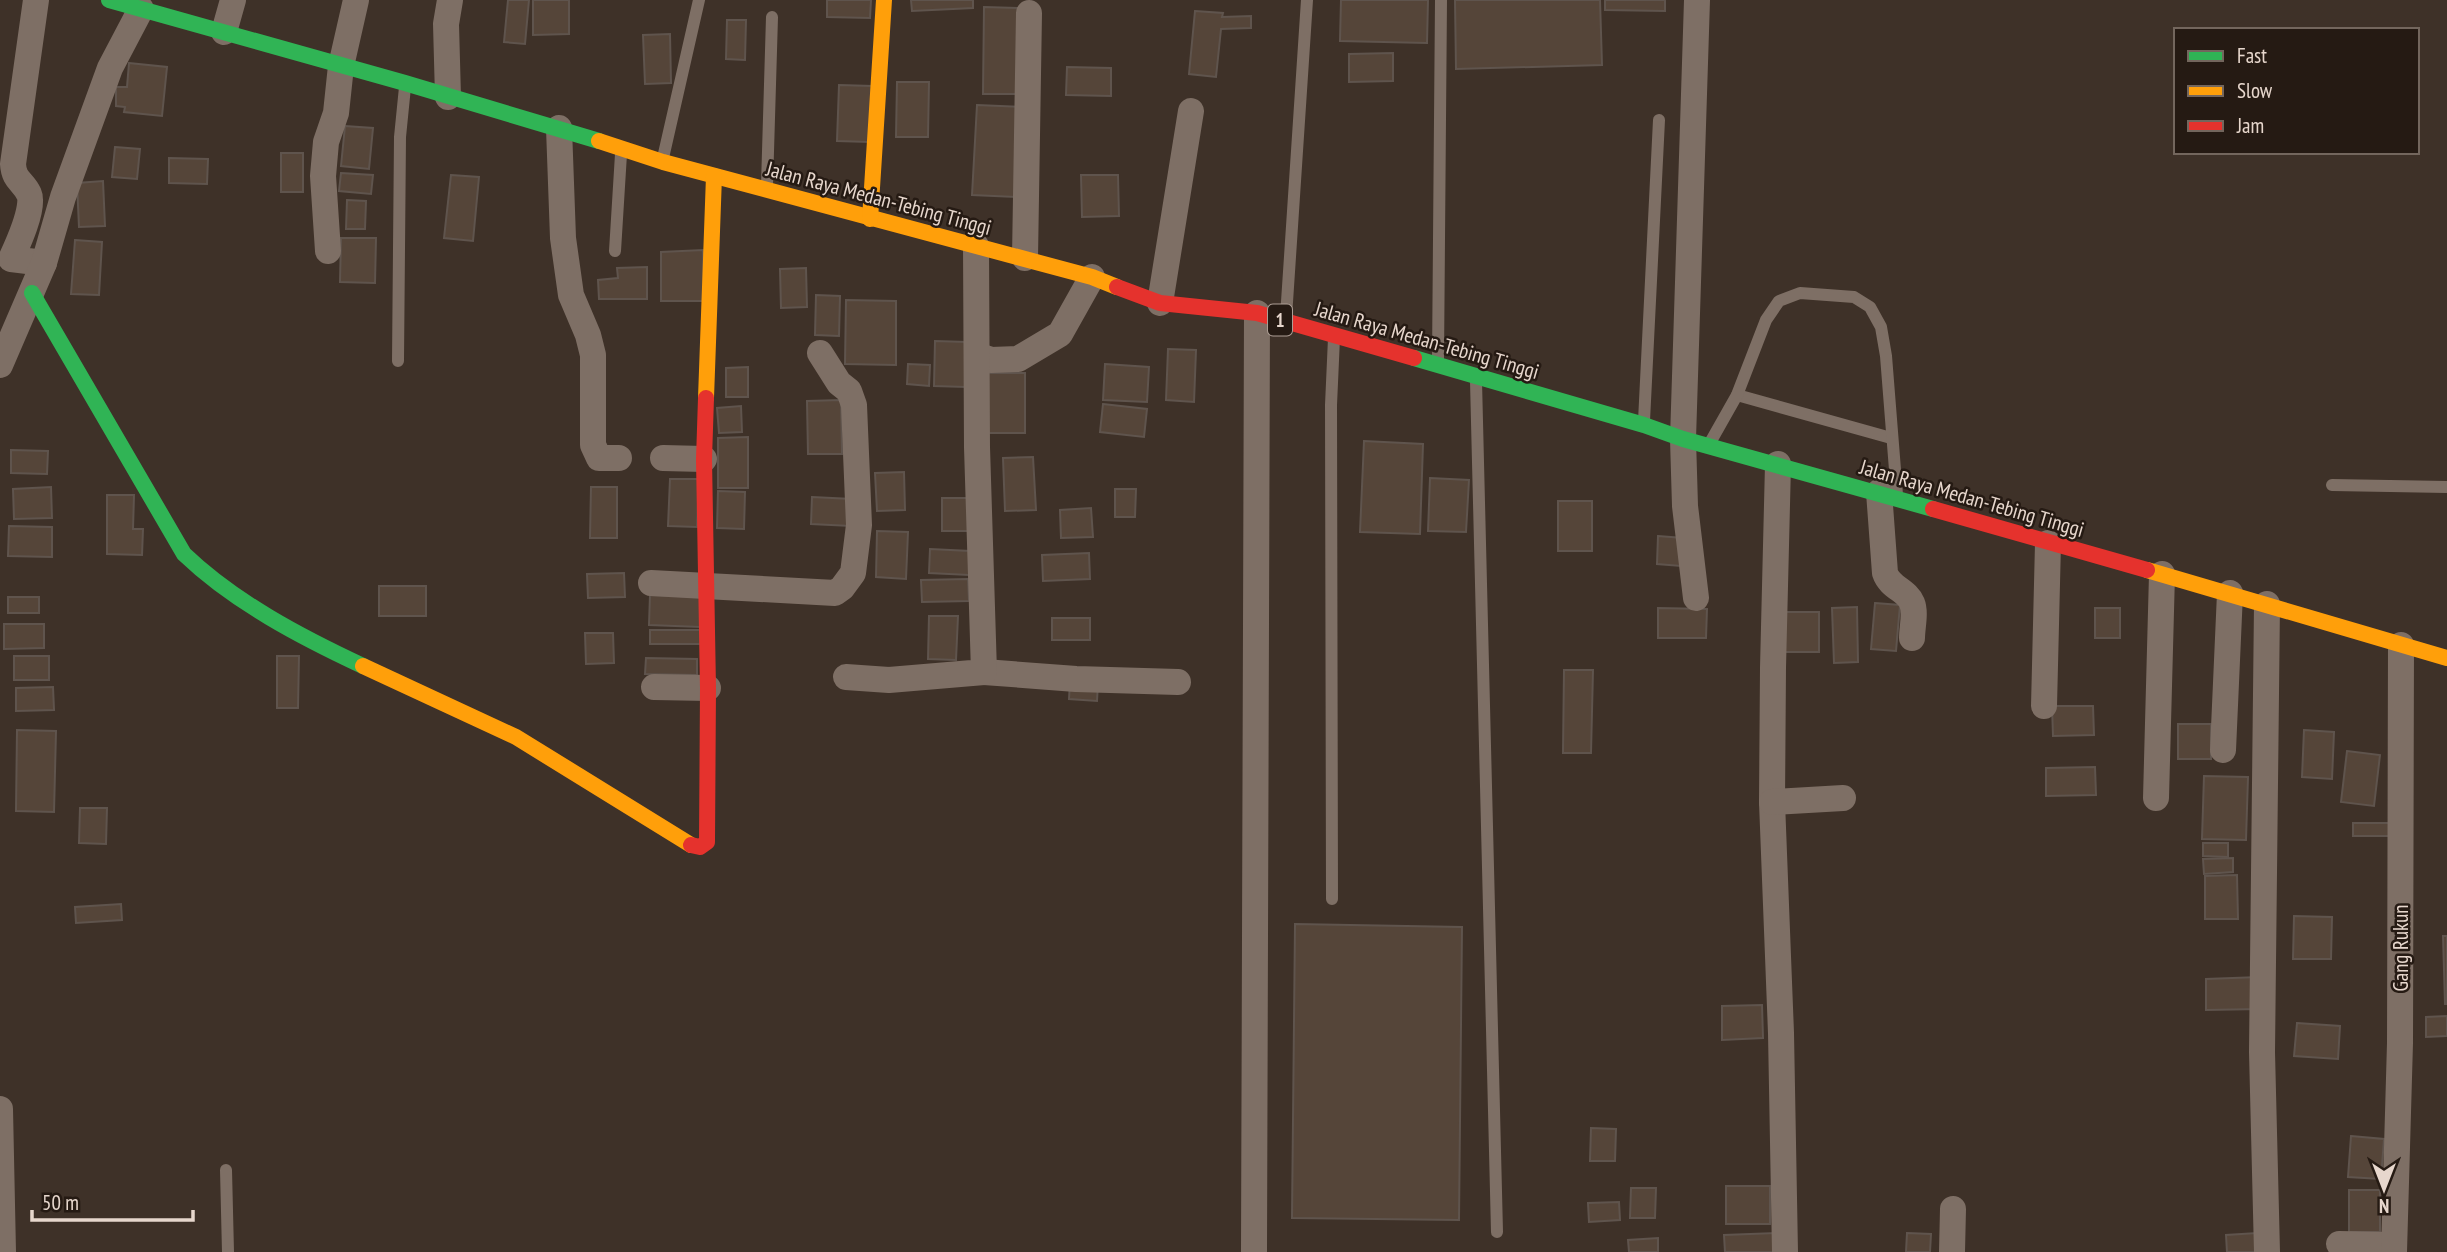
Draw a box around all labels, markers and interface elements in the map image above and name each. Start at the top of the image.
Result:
legend [2174,28,2419,154]
text: Fast [2237,42,2267,69]
text: Slow [2237,77,2273,104]
text: Jam [2236,112,2264,139]
street label: Jalan Raya Medan-Tebing Tinggi [763,155,994,241]
street label: Jalan Raya Medan-Tebing Tinggi [1311,295,1542,385]
road number: 1 [1268,304,1292,336]
street label: Jalan Raya Medan-Tebing Tinggi [1856,453,2087,543]
street label: Gang Rukun [2387,904,2414,992]
north arrow [2349,1154,2419,1224]
scale bar [32,1178,192,1222]
text: 50 m [42,1189,79,1216]
text: N [2379,1194,2389,1218]

